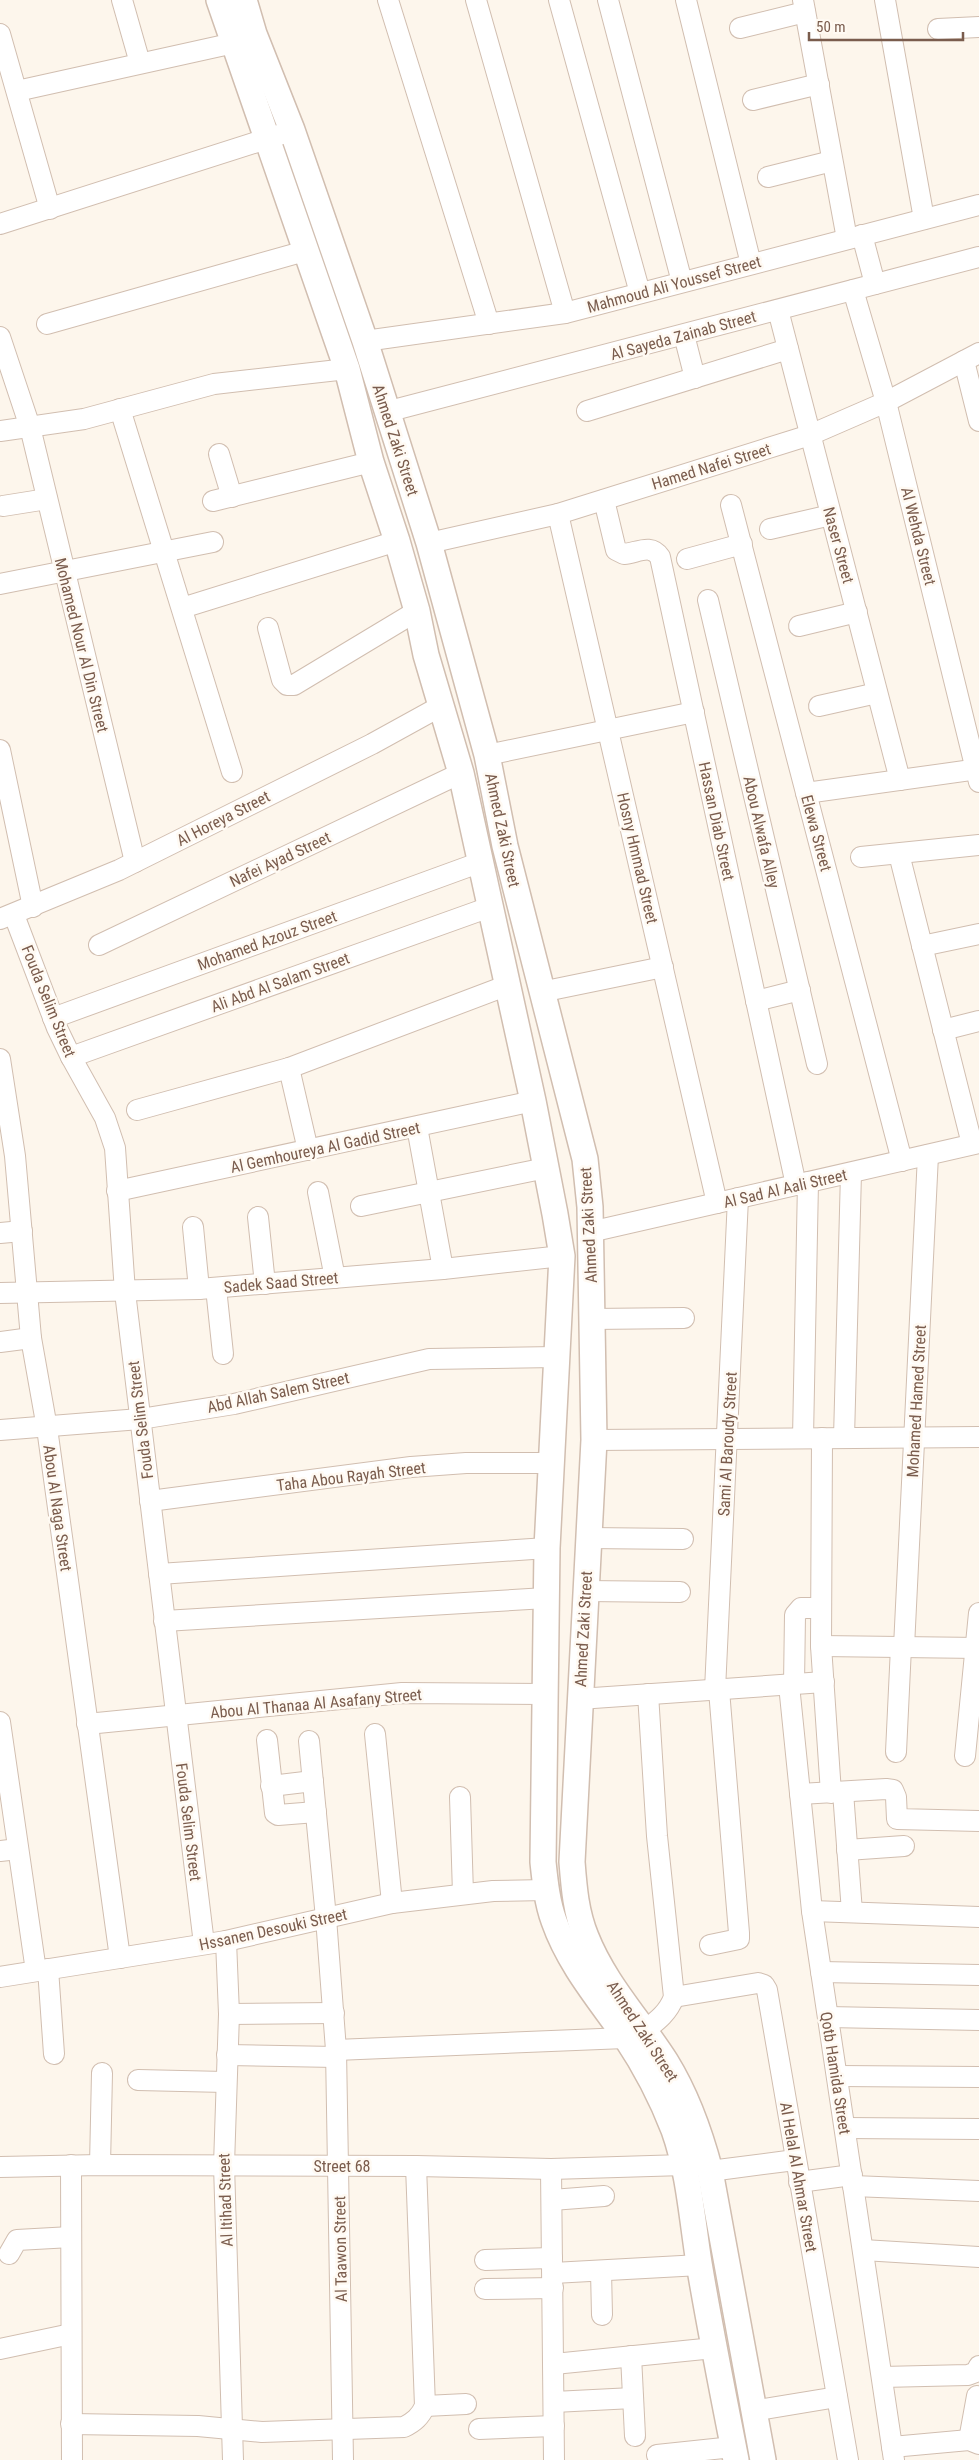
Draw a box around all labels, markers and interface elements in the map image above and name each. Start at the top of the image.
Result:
scale bar [809,10,963,42]
text: 50 m [816,18,846,36]
street label: Mahmoud Ali Youssef Street [585,252,763,317]
street label: Al Sayeda Zainab Street [608,307,758,364]
street label: Ahmed Zaki Street [369,382,423,499]
street label: Hamed Nafei Street [649,439,773,494]
street label: Al Wehda Street [897,485,940,587]
street label: Naser Street [819,505,858,586]
street label: Mohamed Nour Al Din Street [51,556,112,735]
street label: Hassan Diab Street [695,760,738,882]
street label: Ahmed Zaki Street [481,771,524,889]
street label: Abou Alwafa Alley [739,774,784,890]
street label: Al Horeya Street [173,787,273,850]
street label: Hosny Hmmad Street [613,791,662,926]
street label: Elewa Street [797,793,836,874]
street label: Nafei Ayad Street [227,828,334,891]
street label: Mohamed Azouz Street [195,906,340,975]
street label: Fouda Selim Street [17,942,80,1060]
street label: Ali Abd Al Salam Street [208,948,352,1016]
street label: Al Gemhoureya Al Gadid Street [229,1118,422,1177]
street label: Al Sad Al Aali Street [722,1165,849,1212]
street label: Ahmed Zaki Street [576,1166,601,1283]
street label: Sadek Saad Street [223,1268,339,1297]
street label: Mohamed Hamed Street [903,1324,930,1478]
street label: Fouda Selim Street [124,1359,157,1480]
street label: Abd Allah Salem Street [205,1368,351,1417]
street label: Sami Al Baroudy Street [714,1371,741,1517]
street label: Abou Al Naga Street [39,1444,76,1573]
street label: Taha Abou Rayah Street [276,1458,427,1495]
street label: Ahmed Zaki Street [571,1570,596,1688]
street label: Abou Al Thanaa Al Asafany Street [209,1685,423,1722]
street label: Fouda Selim Street [172,1762,205,1883]
street label: Hssanen Desouki Street [197,1904,349,1954]
street label: Ahmed Zaki Street [603,1977,682,2085]
street label: Qotb Hamida Street [816,2010,855,2136]
street label: Al Helal Al Ahmar Street [776,2101,821,2254]
street label: Al Itihad Street [214,2153,237,2247]
street label: Street 68 [314,2157,370,2176]
street label: Al Taawon Street [330,2195,351,2302]

